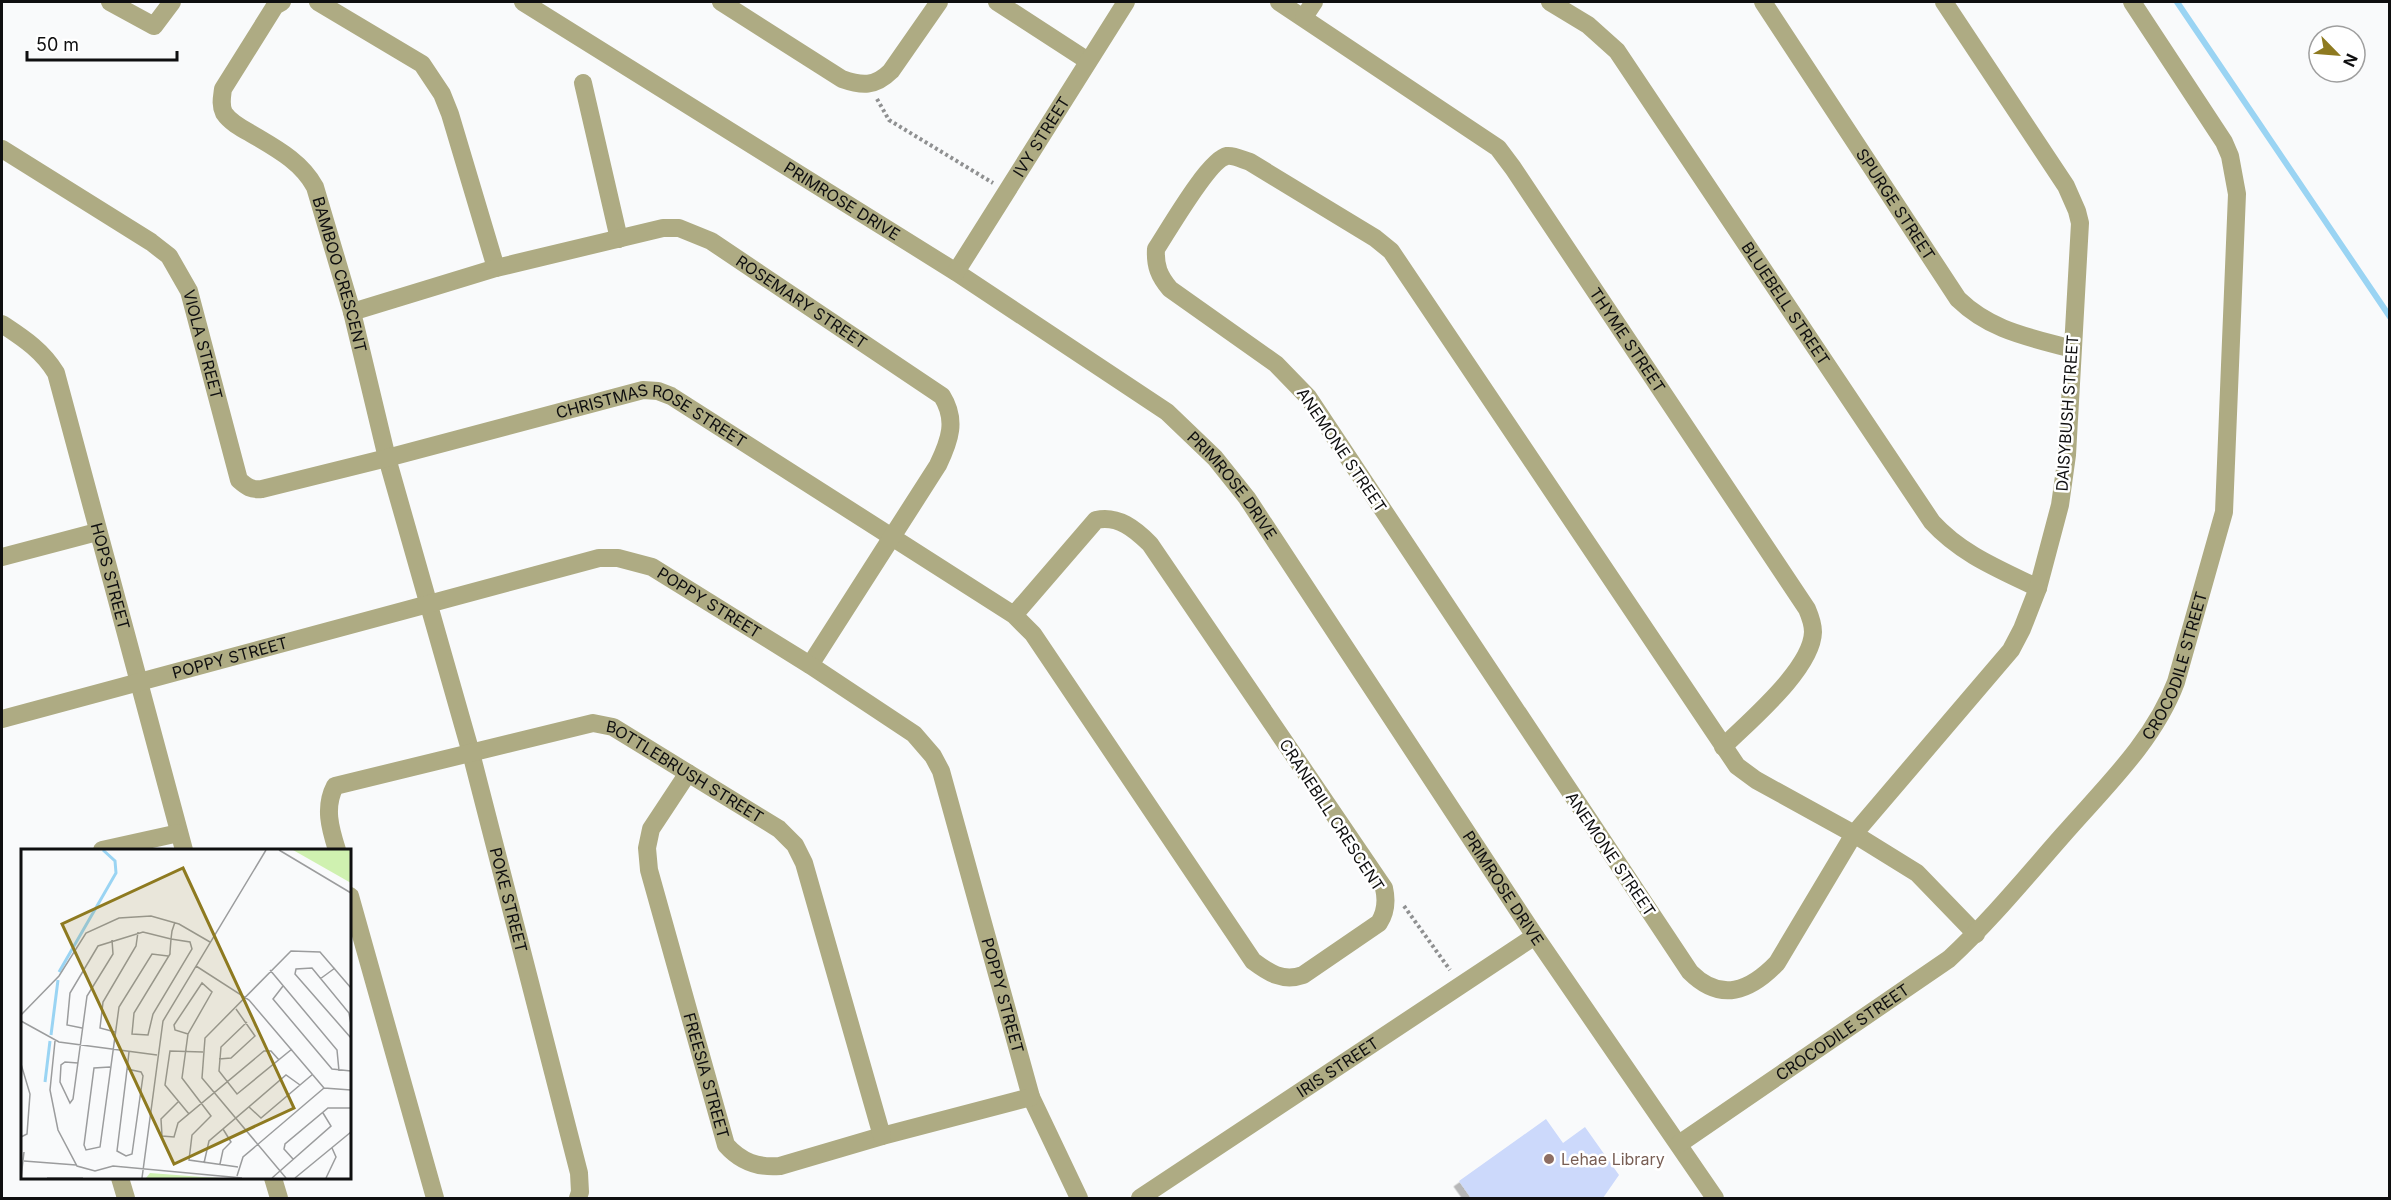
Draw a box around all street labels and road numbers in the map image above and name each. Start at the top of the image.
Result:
street label: IVY STREET [1008,93,1074,181]
street label: SPURGE STREET [1852,145,1940,264]
street label: PRIMROSE DRIVE [780,157,904,245]
street label: BAMBOO CRESCENT [308,194,371,354]
street label: BLUEBELL STREET [1737,238,1834,369]
street label: ROSEMARY STREET [732,251,871,353]
street label: THYME STREET [1586,284,1670,396]
street label: VIOLA STREET [179,287,227,401]
street label: DAISYBUSH STREET [2052,334,2082,492]
street label: CHRISTMAS ROSE STREET [554,379,750,452]
street label: ANEMONE STREET [1293,384,1391,516]
street label: PRIMROSE DRIVE [1183,427,1281,543]
street label: HOPS STREET [87,521,134,632]
street label: POPPY STREET [654,563,765,642]
street label: CROCODILE STREET [2137,589,2211,744]
street label: POPPY STREET [170,632,290,683]
street label: BOTTLEBRUSH STREET [605,716,767,827]
street label: CRANEBILL CRESCENT [1275,735,1389,895]
street label: ANEMONE STREET [1562,788,1660,920]
street label: PRIMROSE DRIVE [1459,827,1548,949]
street label: POKE STREET [486,845,532,955]
street label: POPPY STREET [977,935,1028,1055]
street label: CROCODILE STREET [1772,979,1913,1085]
street label: FREESIA STREET [679,1010,734,1141]
street label: IRIS STREET [1293,1033,1382,1101]

